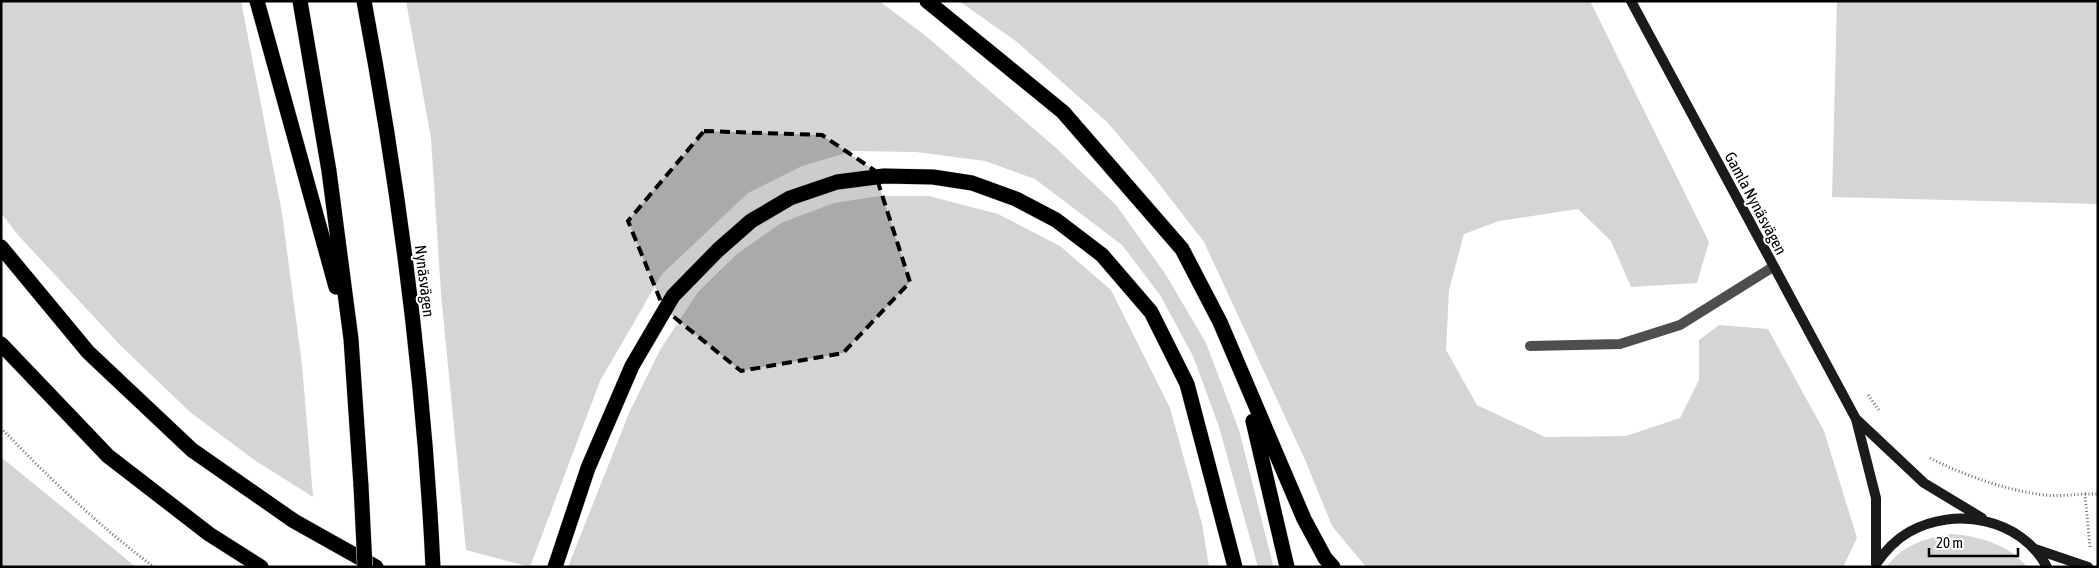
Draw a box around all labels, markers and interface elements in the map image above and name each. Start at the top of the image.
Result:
street label: Gamla Nynäsvägen [1720,149,1791,258]
street label: Nynäsvägen [411,244,438,318]
scale bar [1929,526,2018,558]
text: 20 m [1936,534,1963,551]

